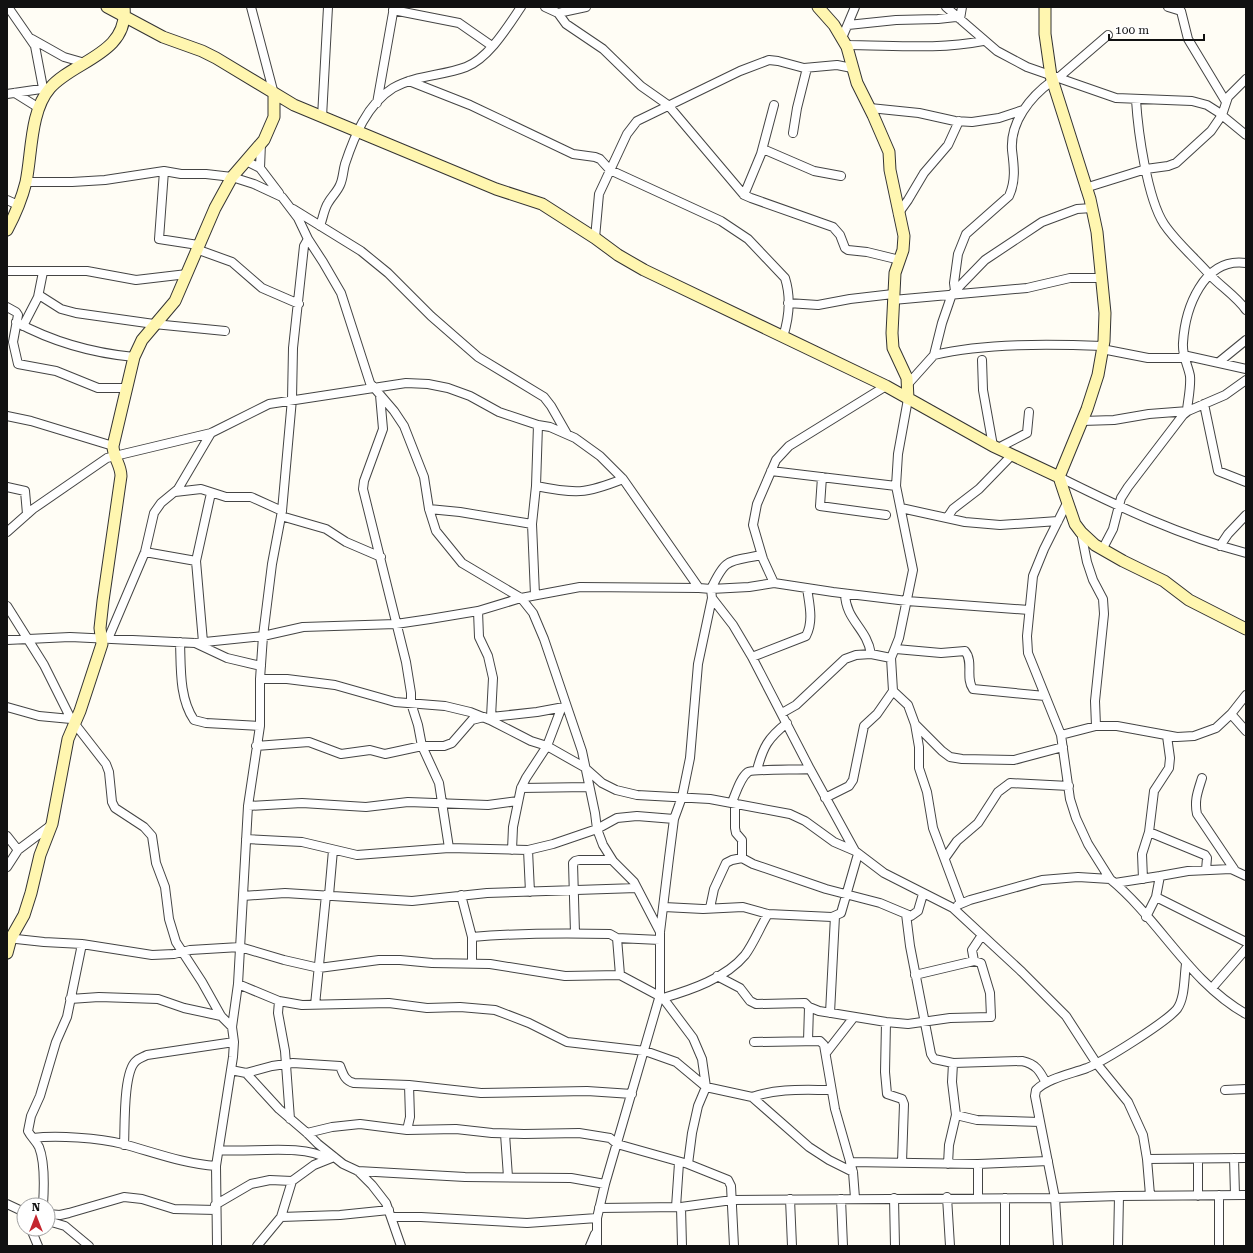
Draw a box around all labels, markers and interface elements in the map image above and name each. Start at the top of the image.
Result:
scale bar [1109,16,1204,42]
text: 100 m [1115,23,1149,37]
north arrow [16,1197,56,1237]
text: N [32,1201,41,1214]

